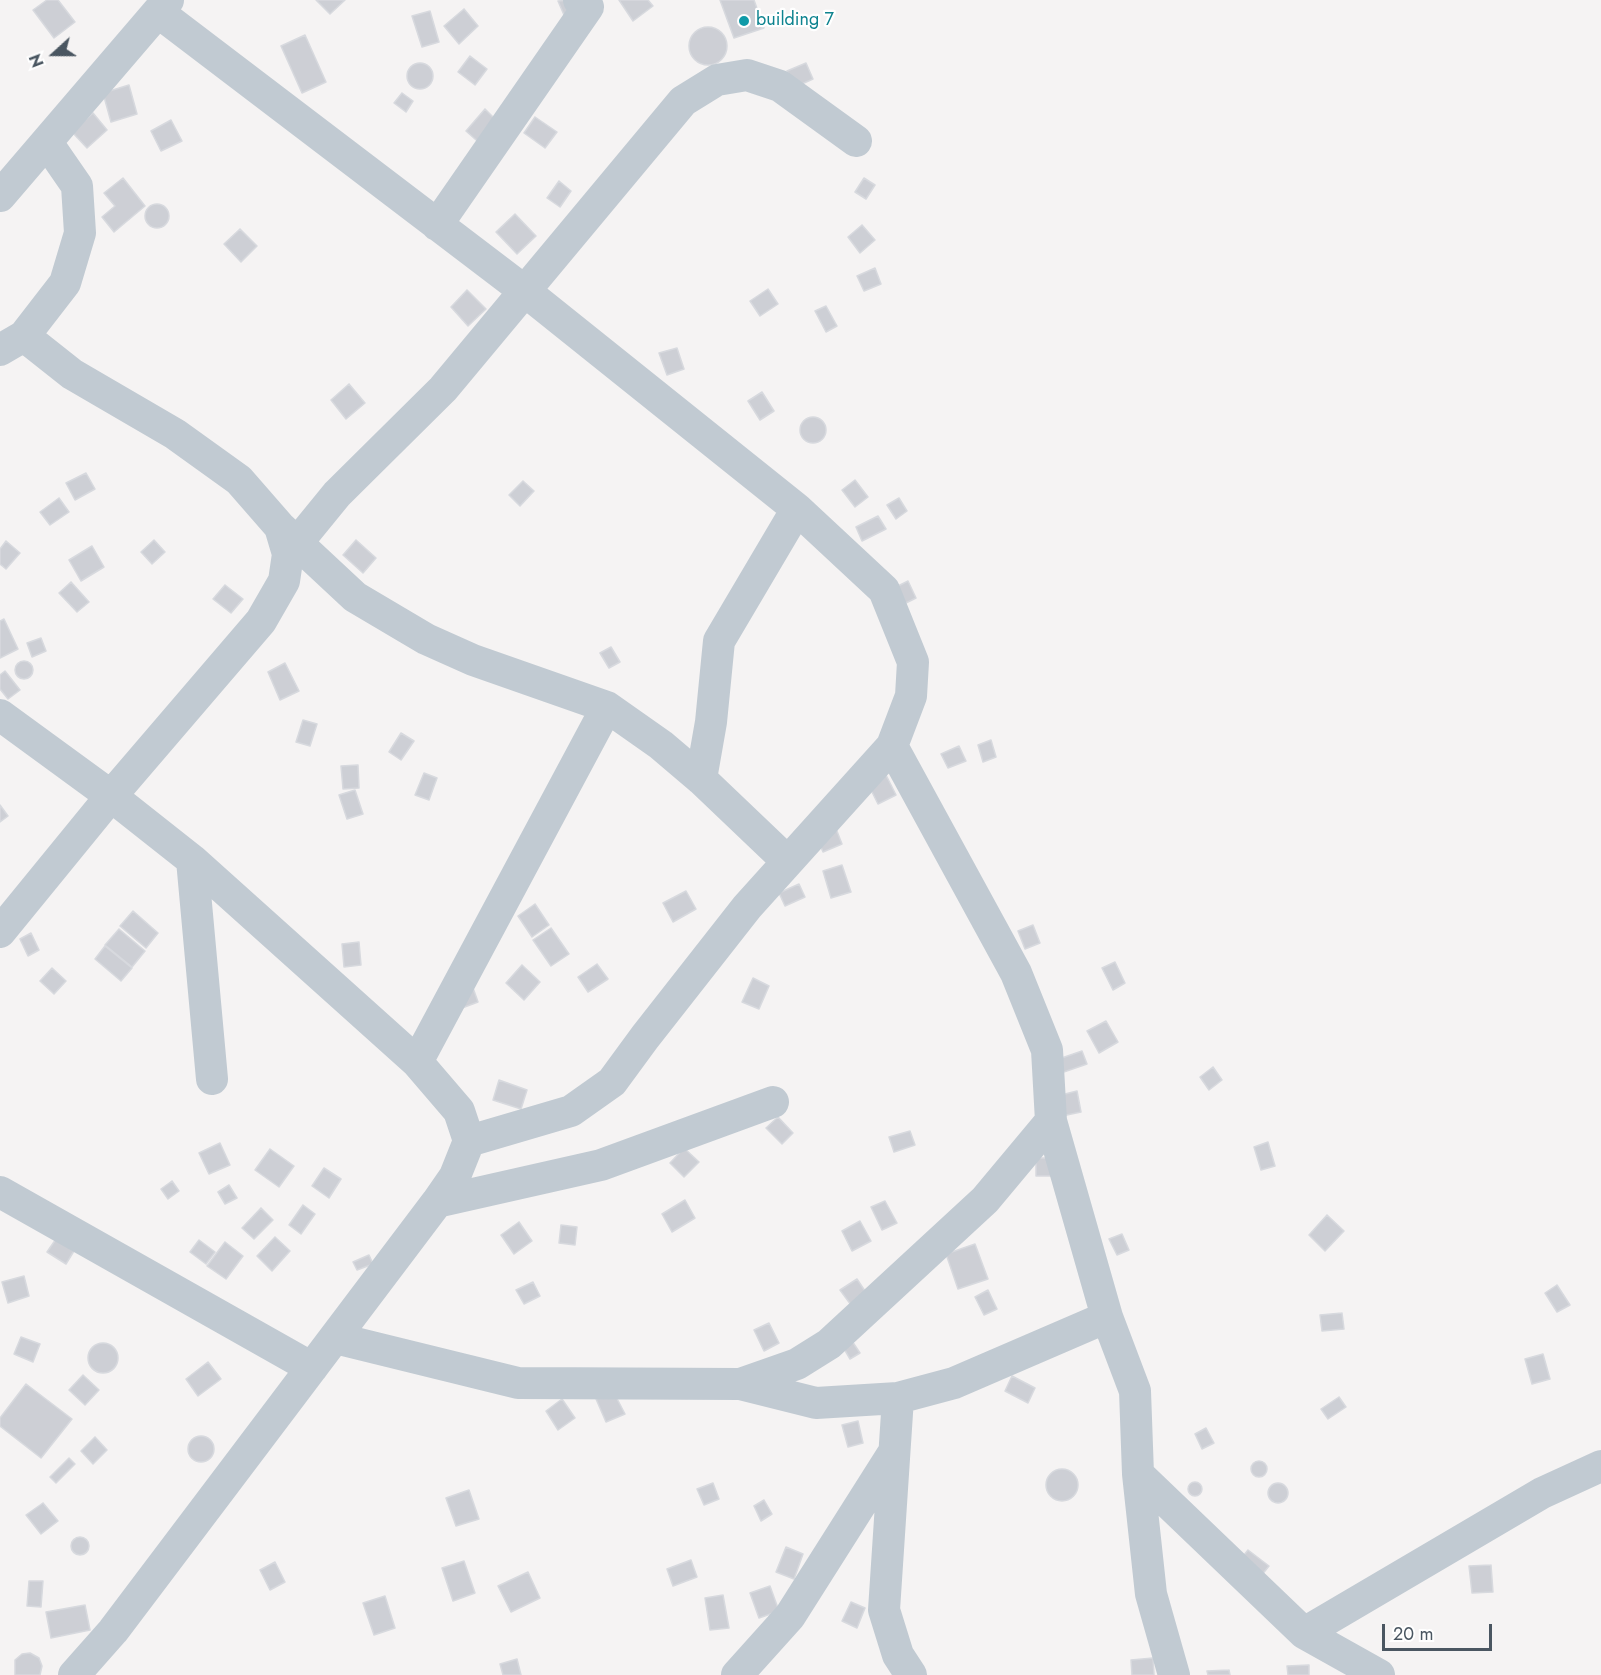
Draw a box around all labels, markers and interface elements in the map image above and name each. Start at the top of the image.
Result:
place label: building 7 [756,10,834,32]
marker: building 7 [737,14,751,28]
north arrow [24,24,84,84]
text: N [24,51,50,71]
scale bar [1385,1612,1494,1650]
text: 20 m [1393,1621,1433,1647]

